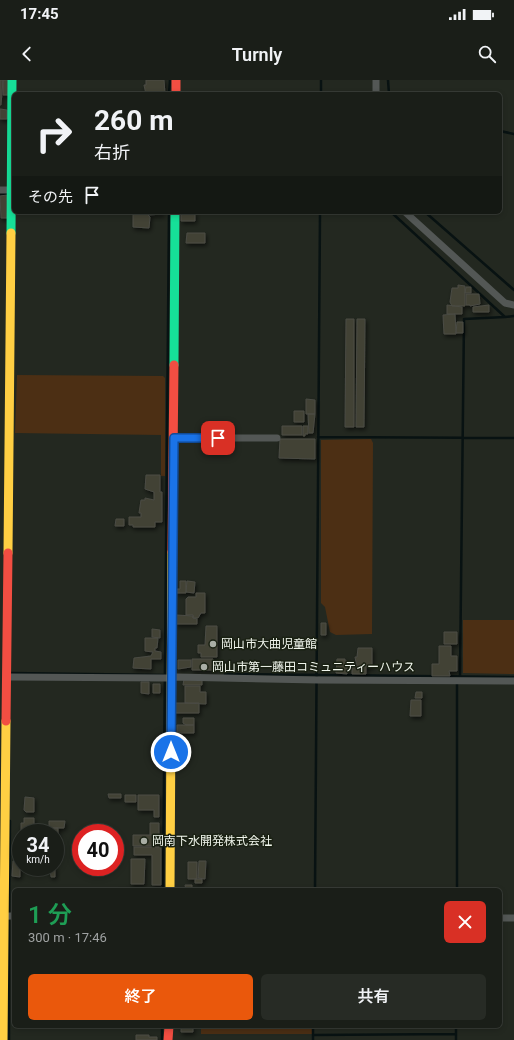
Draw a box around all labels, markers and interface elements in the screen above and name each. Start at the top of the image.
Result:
text: 17:45 [20,5,59,23]
icon: back [16,43,38,65]
icon: search [476,43,498,65]
text: Turnly [232,44,282,65]
text: 260 m [94,104,173,137]
icon: right [28,108,80,160]
text: 右折 [94,142,130,163]
icon: arrive [81,184,103,206]
text: その先 [28,188,73,206]
pin [201,421,235,455]
icon: arrive [207,427,229,449]
place label: 岡山市大曲児童館 [221,637,317,651]
marker: 岡山市大曲児童館 [208,639,218,649]
place label: 岡山市第一藤田コミュニティーハウス [212,660,415,674]
marker: 岡山市第一藤田コミュニティーハウス [199,662,209,672]
position arrow [150,731,192,773]
speed limit sign: 40 [72,824,124,876]
text: 34 [27,833,49,857]
place label: 岡南下水開発株式会社 [152,834,272,848]
marker: 岡南下水開発株式会社 [139,836,149,846]
text: km/h [26,854,50,865]
text: 1 分 [28,901,72,929]
button: close [444,901,486,943]
text: 300 m · 17:46 [28,930,107,945]
button: 終了 [28,974,253,1020]
button: 共有 [261,974,486,1020]

